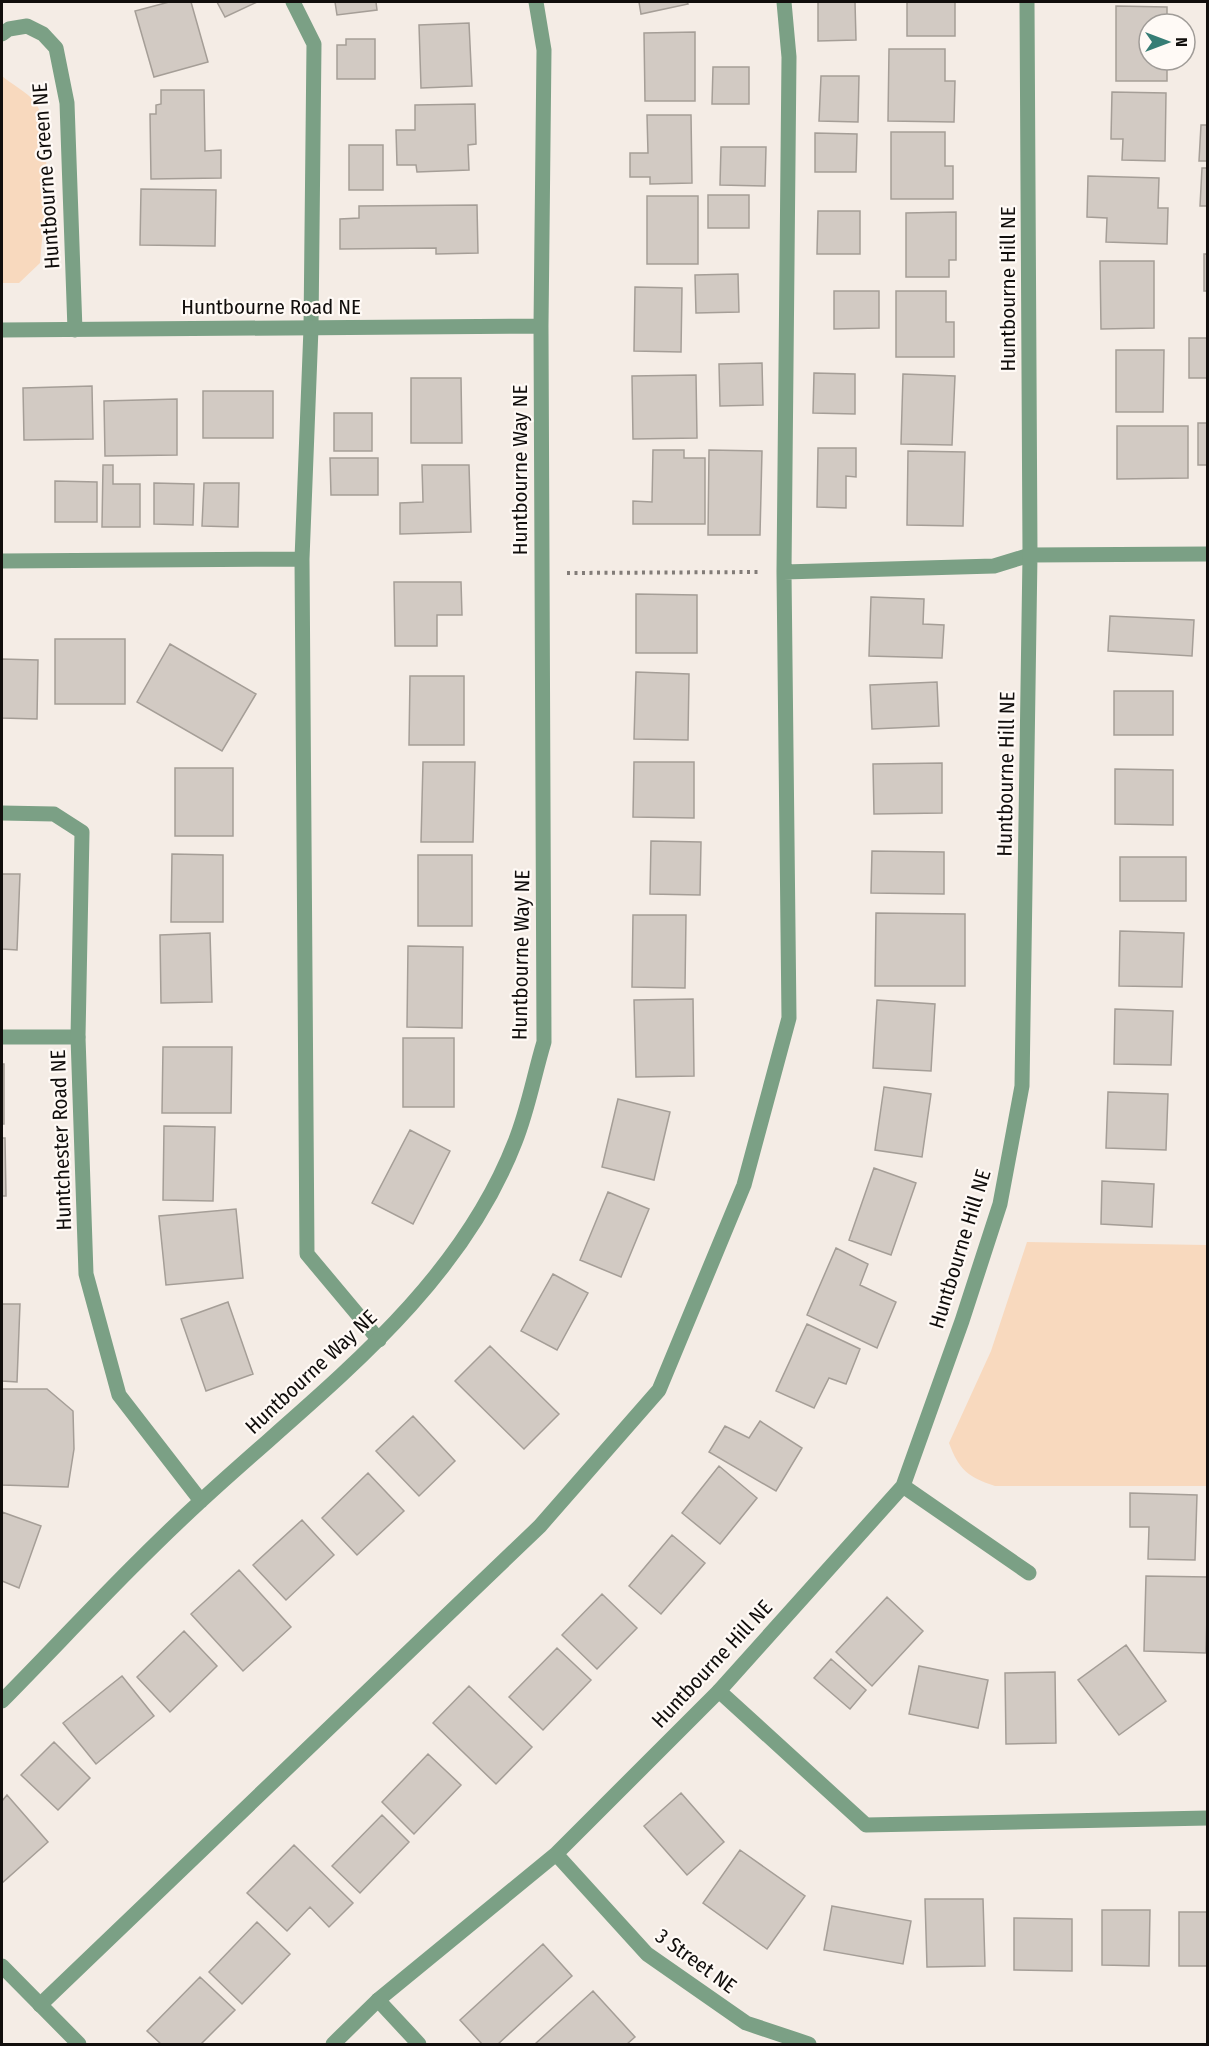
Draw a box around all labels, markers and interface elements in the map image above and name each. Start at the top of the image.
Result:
north arrow [1137,12,1197,72]
text: N [1172,37,1191,47]
street label: Huntbourne Green NE [27,82,65,270]
street label: Huntbourne Hill NE [995,206,1021,372]
street label: Huntbourne Road NE [181,294,361,320]
street label: Huntbourne Way NE [507,385,533,555]
street label: Huntbourne Hill NE [992,691,1020,857]
street label: Huntbourne Way NE [507,869,535,1040]
street label: Huntchester Road NE [45,1049,77,1231]
street label: Huntbourne Hill NE [923,1166,997,1332]
street label: Huntbourne Way NE [240,1304,382,1440]
street label: Huntbourne Hill NE [646,1595,778,1733]
street label: 3 Street NE [651,1923,742,1999]

